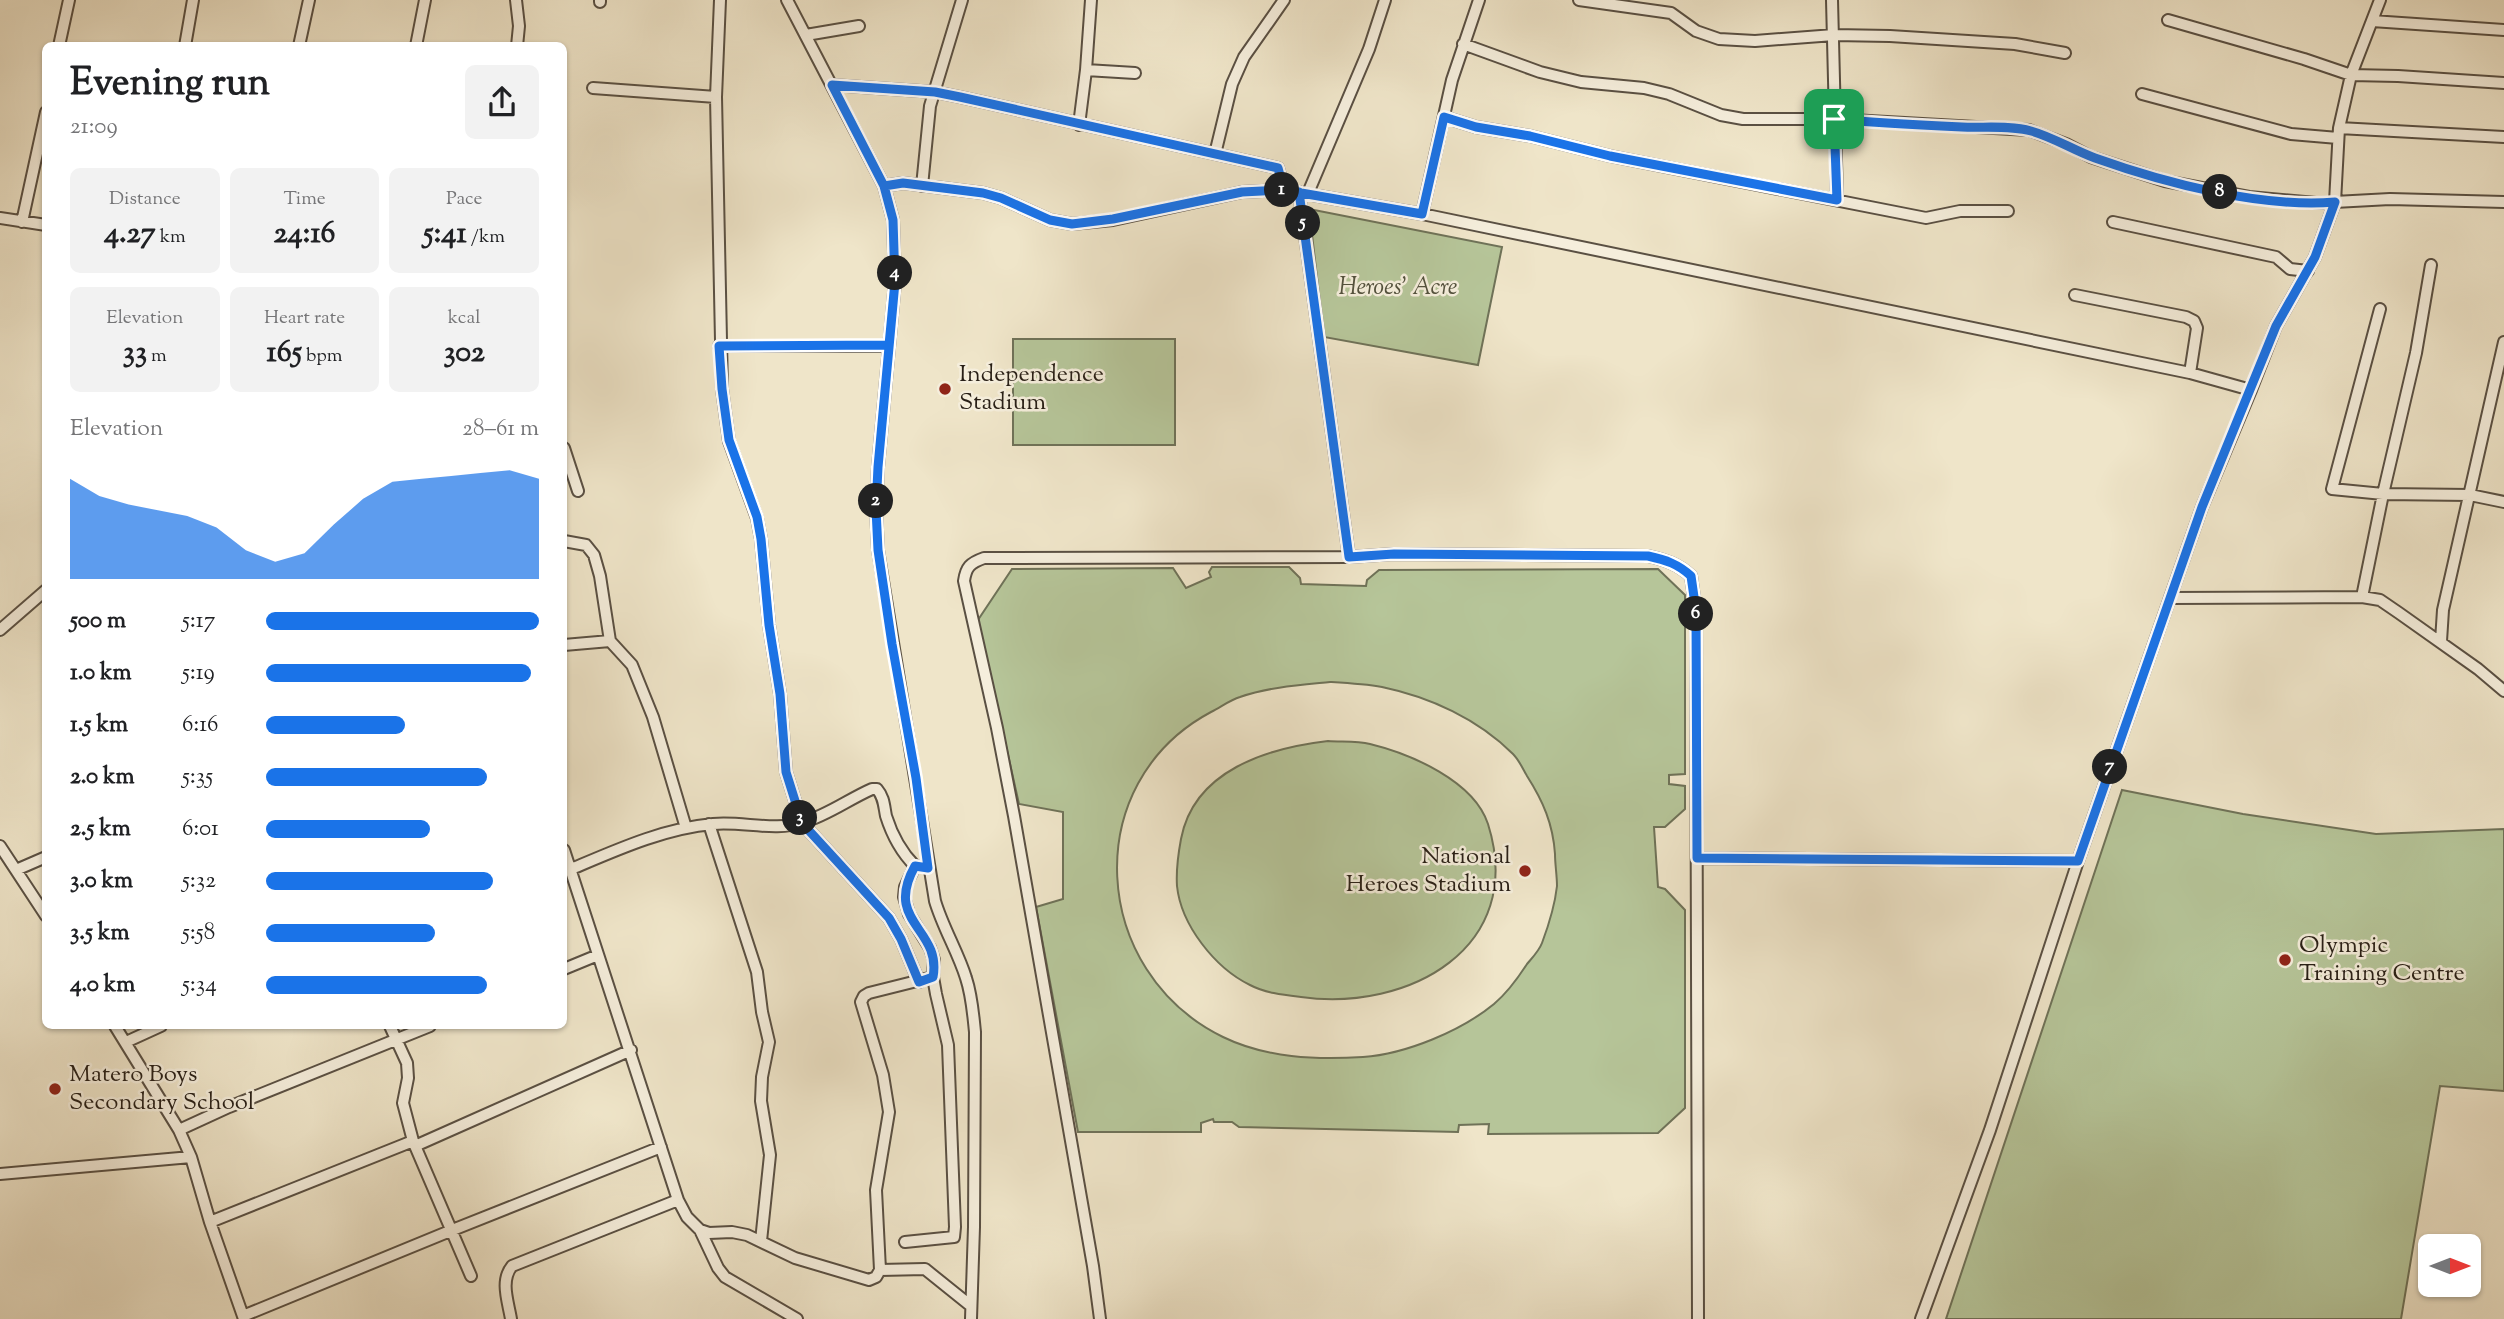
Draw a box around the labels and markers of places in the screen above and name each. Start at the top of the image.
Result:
pin [1804,89,1864,149]
pin: 1 [1264,172,1300,208]
pin: 8 [2202,174,2238,210]
pin: 5 [1286,206,1320,241]
pin: 4 [878,256,912,290]
place label: Independence Stadium [959,358,1104,420]
marker: Independence Stadium [937,381,953,397]
pin: 2 [858,484,894,518]
pin: 6 [1678,596,1714,632]
pin: 7 [2092,750,2128,784]
pin: 3 [782,800,818,836]
place label: National Heroes Stadium [1346,840,1511,902]
marker: National Heroes Stadium [1517,863,1533,879]
place label: Olympic Training Centre [2299,929,2465,991]
marker: Olympic Training Centre [2277,952,2293,968]
place label: Matero Boys Secondary School [69,1058,255,1120]
marker: Matero Boys Secondary School [47,1081,63,1097]

